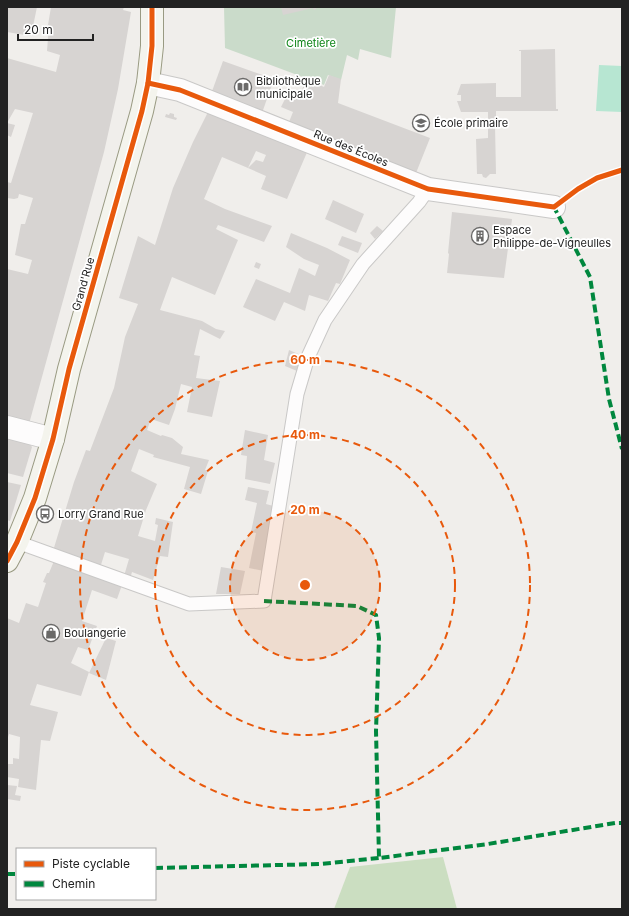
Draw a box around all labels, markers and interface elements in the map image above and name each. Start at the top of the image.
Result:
scale bar [18,16,93,42]
text: 20 m [24,22,53,37]
park label: Cimetière [286,36,336,50]
place label: Bibliothèque municipale [256,74,321,101]
library icon: Bibliothèque municipale [233,77,253,97]
school or university icon: École primaire [411,113,431,133]
place label: École primaire [434,116,508,130]
street label: Rue des Écoles [312,127,391,169]
place label: Espace Philippe-de-Vigneulles [493,223,611,250]
building icon: Espace Philippe-de-Vigneulles [470,226,490,246]
street label: Grand'Rue [69,256,97,312]
text: 60 m [290,352,320,367]
text: 40 m [290,427,320,442]
text: 20 m [290,502,320,517]
bus stop icon: Lorry Grand Rue [35,504,55,524]
place label: Lorry Grand Rue [58,507,144,521]
centre of rings [298,578,312,592]
shop icon: Boulangerie [41,623,61,643]
place label: Boulangerie [64,626,126,640]
legend [16,848,156,900]
text: Piste cyclable [52,856,130,871]
text: Chemin [52,876,95,891]

